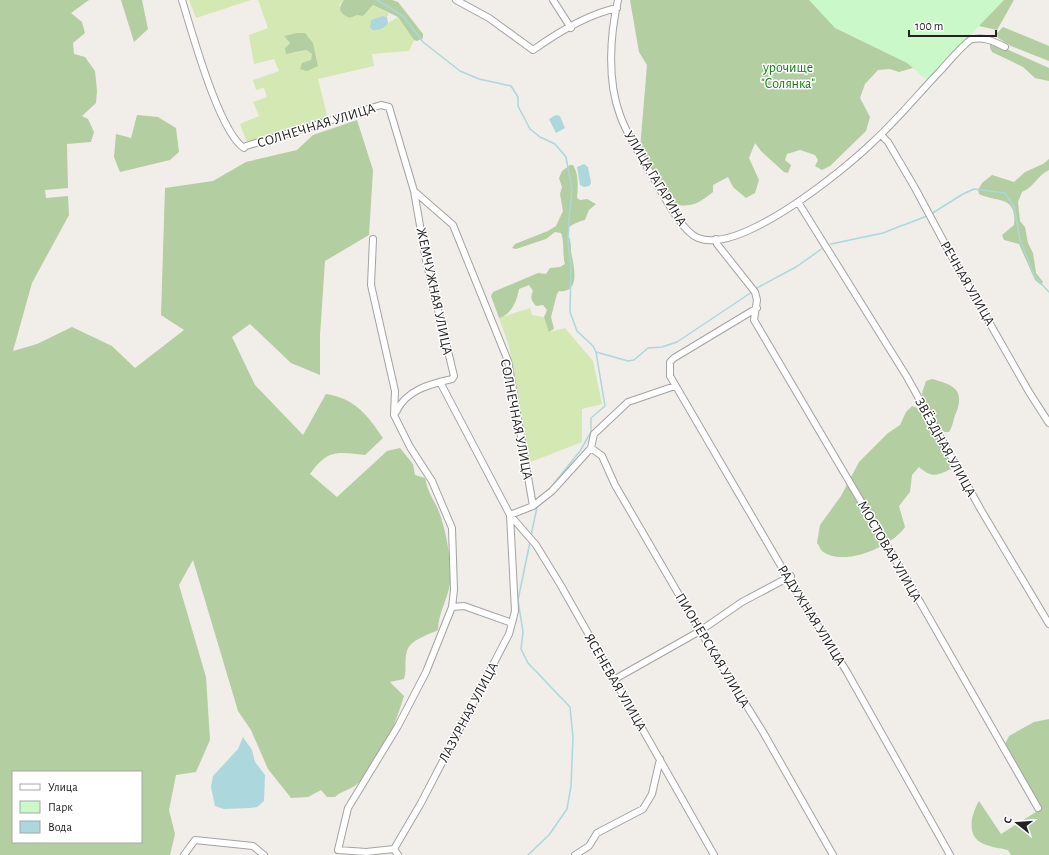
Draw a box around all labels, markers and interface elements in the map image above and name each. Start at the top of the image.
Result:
scale bar [909,12,996,38]
text: 100 m [915,20,943,32]
park label: урочище "Солянка" [761,61,815,91]
street label: СОЛНЕЧНАЯ УЛИЦА [256,101,377,151]
street label: УЛИЦА ГАГАРИНА [621,128,689,229]
street label: ЖЕМЧУЖНАЯ УЛИЦА [414,226,454,356]
street label: РЕЧНАЯ УЛИЦА [937,239,997,328]
street label: СОЛНЕЧНАЯ УЛИЦА [497,358,535,481]
street label: ЗВЁЗДНАЯ УЛИЦА [912,395,980,499]
street label: МОСТОВАЯ УЛИЦА [855,499,924,604]
street label: РАДУЖНАЯ УЛИЦА [775,563,848,668]
street label: ПИОНЕРСКАЯ УЛИЦА [672,591,752,710]
street label: ЯСЕНЕВАЯ УЛИЦА [582,631,649,734]
street label: ЛАЗУРНАЯ УЛИЦА [437,660,501,765]
legend [12,771,142,843]
text: Улица [48,781,78,793]
text: Парк [48,801,73,813]
north arrow [997,803,1037,843]
text: С [1002,816,1014,825]
text: Вода [48,821,72,833]

